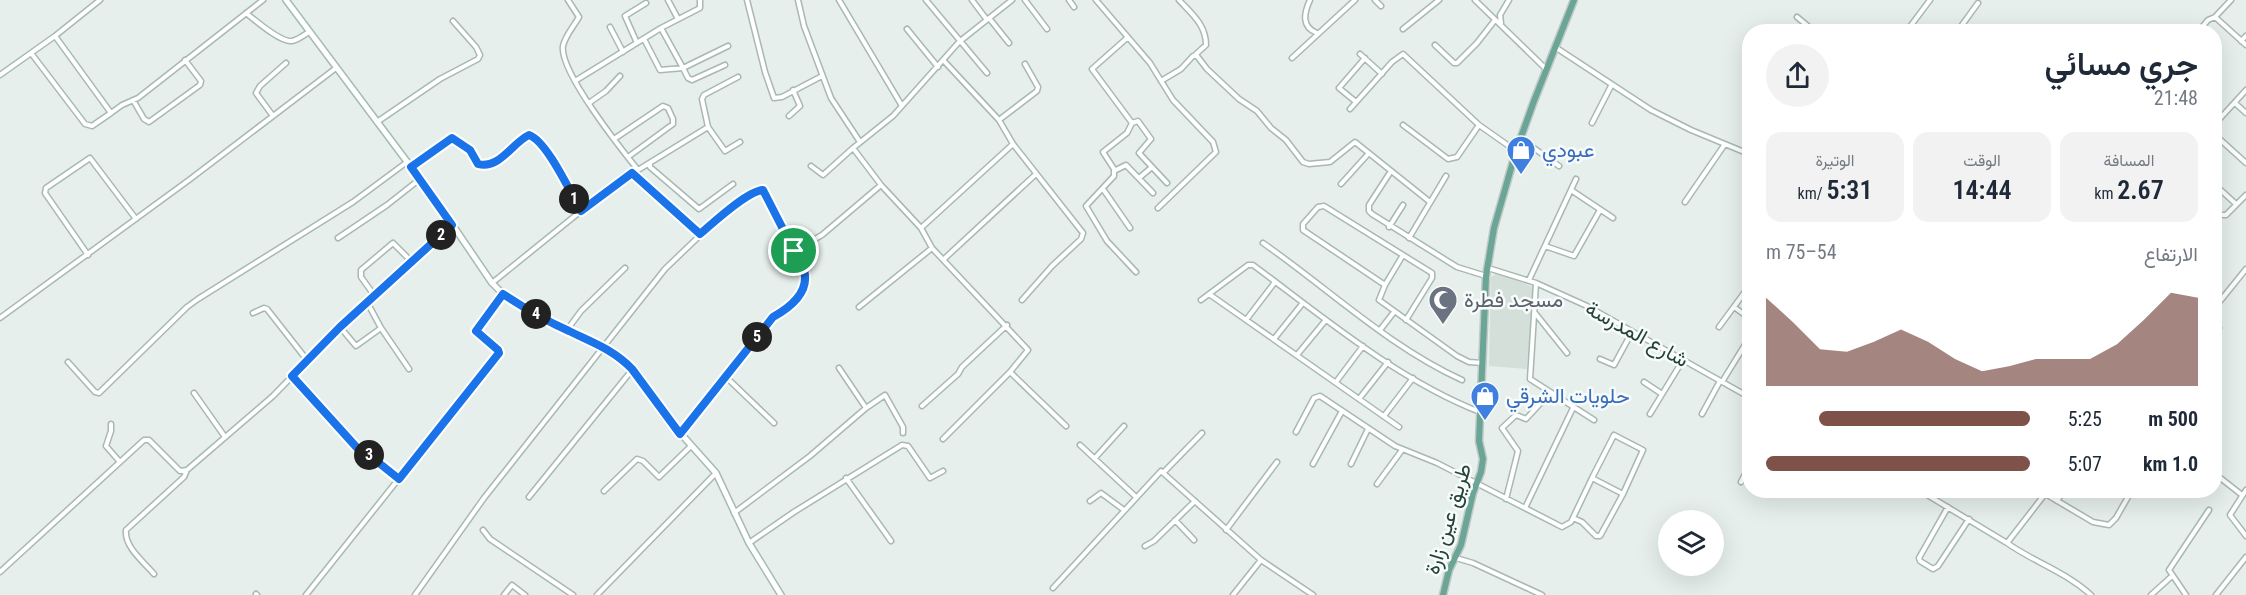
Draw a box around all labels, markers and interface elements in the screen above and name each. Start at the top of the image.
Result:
button: share [1766,44,1829,107]
text: جري مسائي [2045,44,2198,83]
text: 21:48 [2154,86,2198,110]
shop icon: عبودي [1505,134,1537,176]
place label: عبودي [1542,138,1594,167]
text: الوتيرة [1815,151,1855,170]
text: الوقت [1963,151,2001,170]
text: المسافة [2104,151,2154,170]
text: 5:31 [1826,175,1872,205]
text: 14:44 [1952,175,2012,205]
text: 2.67 [2117,175,2164,205]
pin: 1 [559,184,589,214]
text: /km [1798,184,1826,203]
text: km [2094,184,2117,203]
text: 1 [570,189,578,208]
pin: 2 [426,220,456,250]
text: 2 [437,225,445,244]
pin [768,225,819,276]
icon: arrive [777,234,810,267]
text: 54–75 m [1766,240,1837,264]
text: الارتفاع [2144,242,2198,266]
mosque icon: مسجد فطرة [1427,284,1459,326]
place label: مسجد فطرة [1464,288,1563,313]
street label: شارع المدرسة [1580,296,1693,374]
pin: 4 [521,299,551,329]
text: 4 [532,304,540,323]
pin: 5 [742,322,772,352]
text: 5 [753,327,761,346]
shop icon: حلويات الشرقي [1469,380,1501,422]
place label: حلويات الشرقي [1506,384,1630,413]
text: 5:25 [2068,407,2102,431]
text: 500 m [2148,407,2198,431]
pin: 3 [354,440,384,470]
text: 3 [365,445,373,464]
text: 5:07 [2068,452,2102,476]
text: 1.0 km [2143,452,2198,476]
street label: طريق عين زارة [1420,461,1477,578]
map controls [1658,510,1724,576]
button: layers [1658,510,1724,576]

